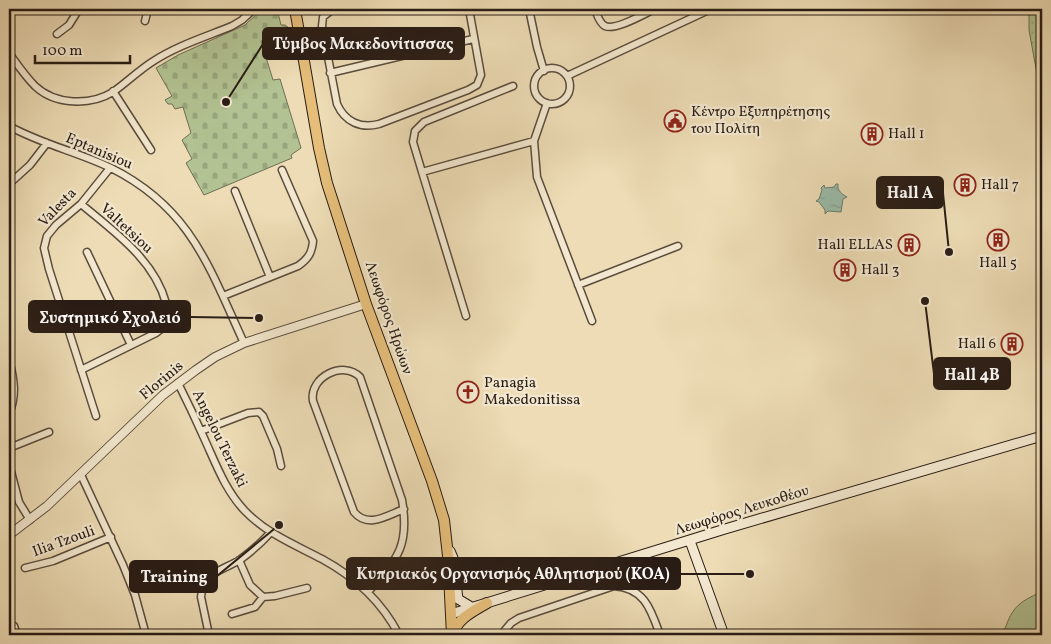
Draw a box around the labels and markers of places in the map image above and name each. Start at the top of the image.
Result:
callout: Τύμβος Μακεδονίτισσας [263,28,464,59]
place label: Κέντρο Εξυπηρέτησης του Πολίτη [691,102,831,140]
public building icon: Κέντρο Εξυπηρέτησης του Πολίτη [663,109,687,133]
building icon: Hall 1 [860,122,884,146]
place label: Hall 1 [888,124,925,145]
building icon: Hall 7 [953,173,977,197]
place label: Hall 7 [981,175,1019,196]
callout: Hall A [877,177,943,208]
building icon: Hall 5 [986,228,1010,252]
building icon: Hall ELLAS [897,233,921,257]
place label: Hall ELLAS [818,235,893,256]
place label: Hall 5 [979,253,1017,274]
building icon: Hall 3 [833,258,857,282]
place label: Hall 3 [861,260,899,281]
callout: Συστημικó Σχολειó [29,301,190,332]
building icon: Hall 6 [1000,332,1024,356]
place label: Hall 6 [958,334,996,355]
callout: Hall 4B [934,358,1010,389]
place label: Panagia Makedonitissa [484,373,581,411]
church icon: Panagia Makedonitissa [456,380,480,404]
callout: Κυπριακός Οργανισμός Αθλητισμού (ΚΟΑ) [347,558,680,589]
callout: Training [130,561,217,592]

